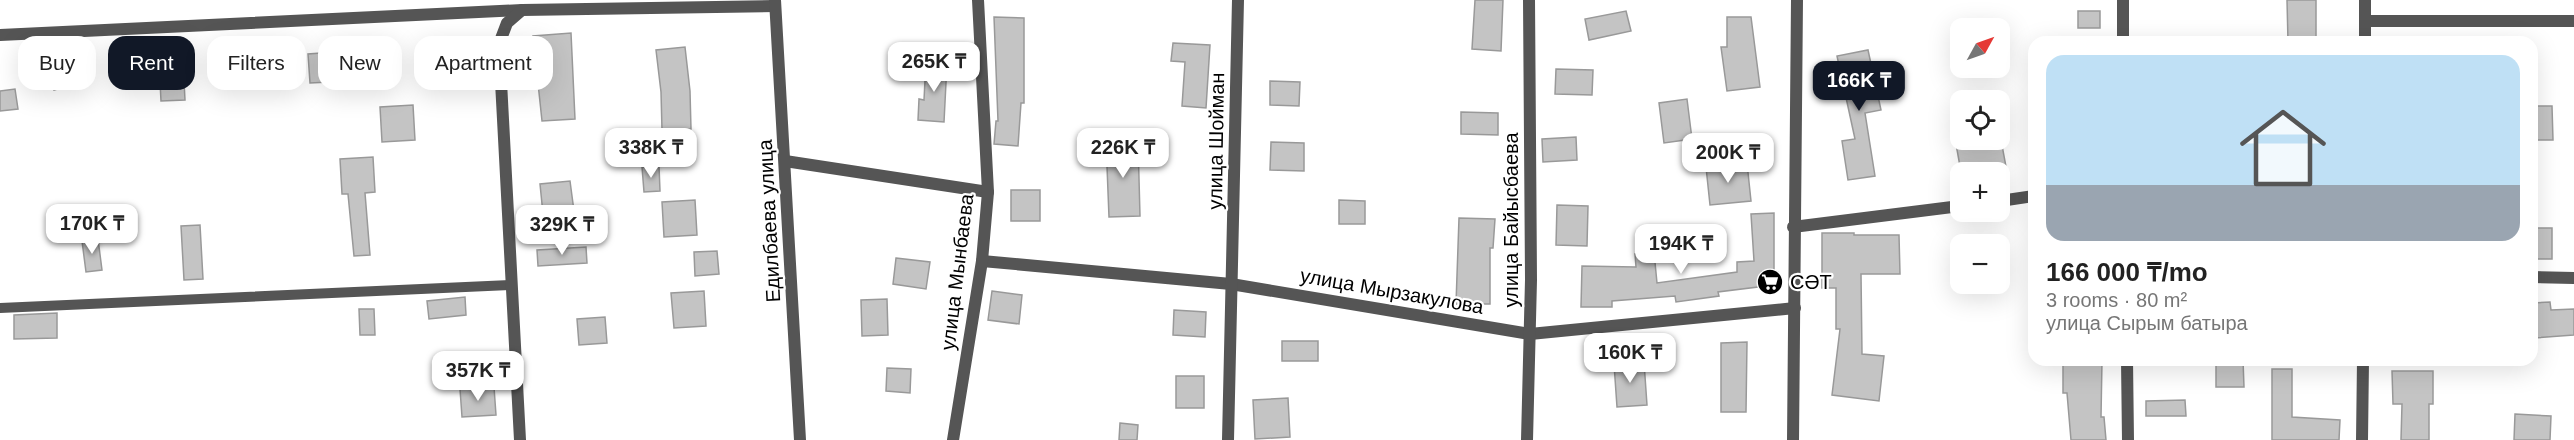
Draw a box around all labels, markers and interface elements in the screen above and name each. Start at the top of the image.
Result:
north arrow [1950,18,2010,78]
map controls [1950,18,2010,294]
chip: Buy [18,36,96,90]
chip: Rent [108,36,195,90]
chip: Filters [207,36,306,90]
chip: New [318,36,402,90]
chip: Apartment [414,36,553,90]
pin: 265K ₸ [885,42,983,93]
text: 265K ₸ [902,50,966,72]
pin: 166K ₸ [1810,61,1908,112]
text: 166K ₸ [1827,69,1891,91]
street label: улица Шойман [1204,72,1228,210]
button: locate [1950,90,2010,150]
icon: home [2229,94,2337,202]
pin: 338K ₸ [602,128,700,179]
pin: 226K ₸ [1074,128,1172,179]
street label: улица Байысбаева [1500,132,1522,308]
pin: 200K ₸ [1679,133,1777,184]
text: 338K ₸ [619,136,683,158]
text: 226K ₸ [1091,136,1155,158]
street label: Едилбаева улица [754,138,784,303]
text: 200K ₸ [1696,141,1760,163]
button: + [1950,162,2010,222]
street label: улица Мынбаева [936,192,978,351]
pin: 170K ₸ [43,204,141,255]
pin: 329K ₸ [513,205,611,256]
text: 170K ₸ [60,212,124,234]
text: 329K ₸ [530,213,594,235]
pin: 194K ₸ [1632,224,1730,275]
text: 194K ₸ [1649,232,1713,254]
button: − [1950,234,2010,294]
text: 166 000 ₸/mo [2046,257,2208,287]
street label: улица Мырзакулова [1299,264,1486,318]
supermarket icon: СƏТ [1755,267,1785,297]
place label: СƏТ [1790,271,1832,293]
text: 3 rooms · 80 m² [2046,289,2187,311]
text: улица Сырым батыра [2046,312,2248,334]
pin: 160K ₸ [1581,333,1679,384]
text: 160K ₸ [1598,341,1662,363]
pin: 357K ₸ [429,351,527,402]
text: 357K ₸ [446,359,510,381]

